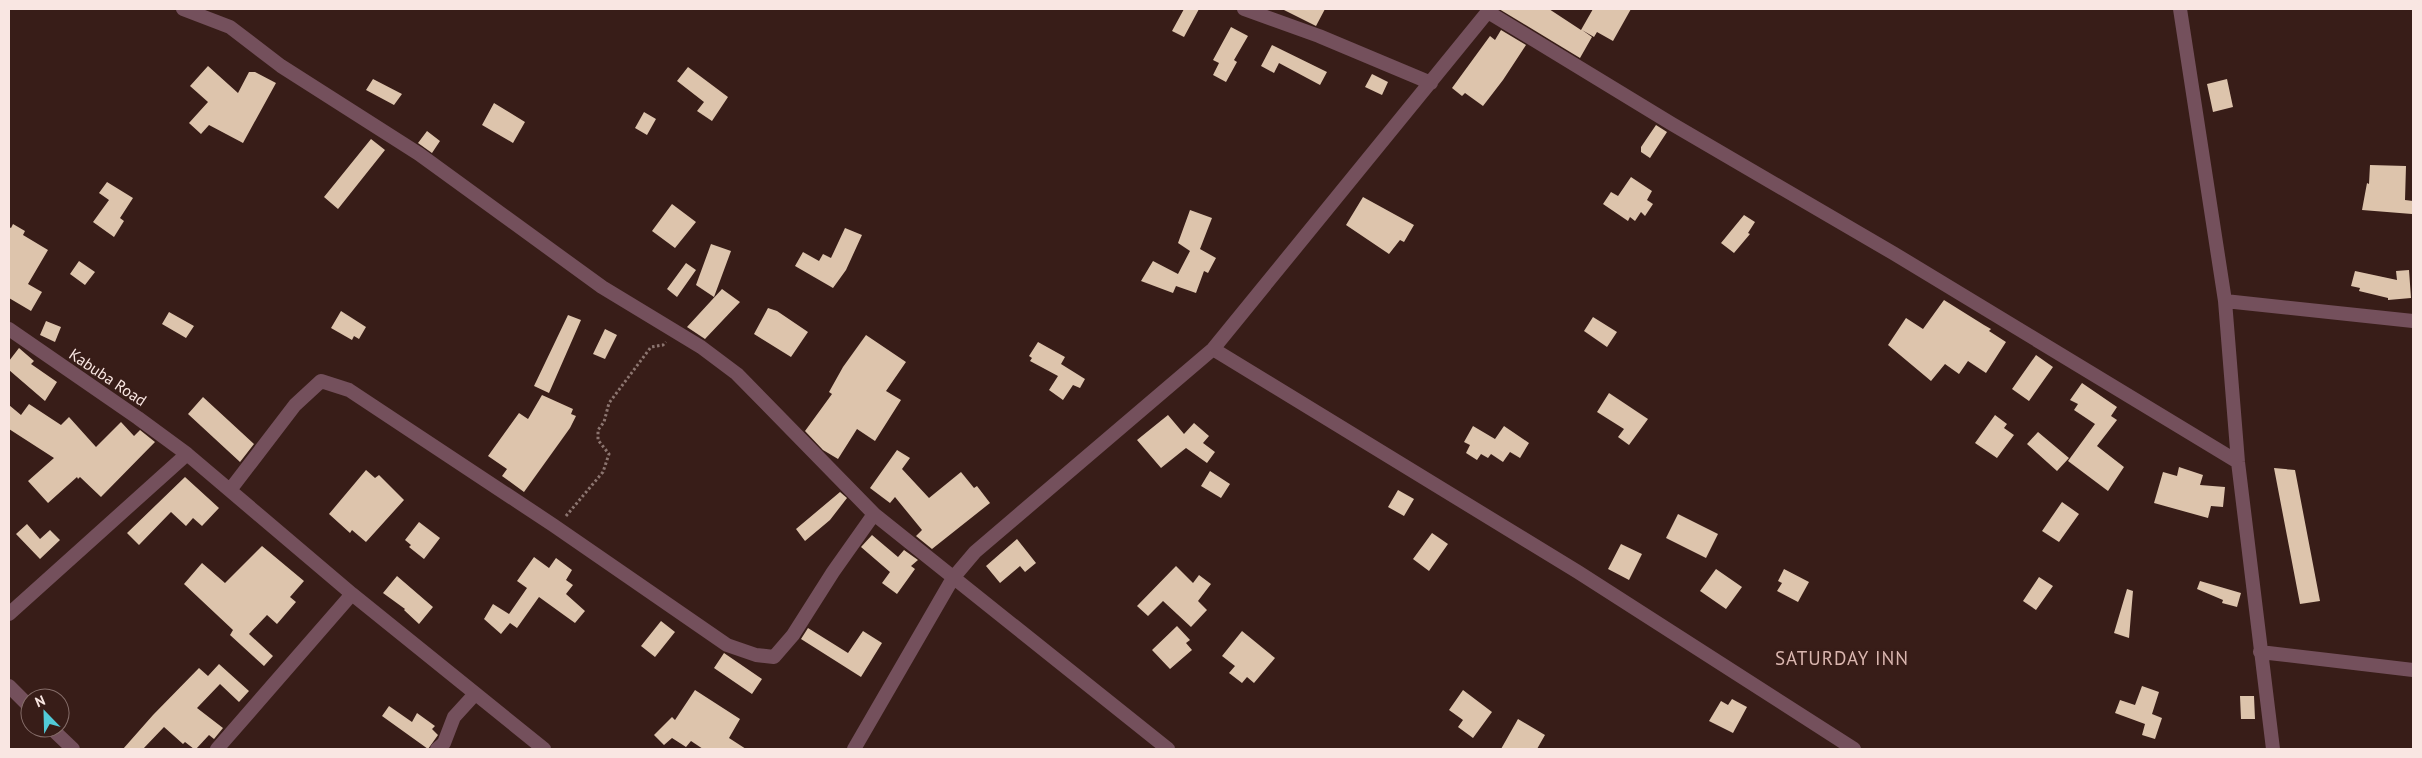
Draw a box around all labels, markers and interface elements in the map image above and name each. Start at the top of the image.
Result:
street label: Kabuba Road [65,344,151,410]
district label: SATURDAY INN [1775,646,1909,670]
north arrow [20,688,70,738]
text: N [32,691,48,711]

